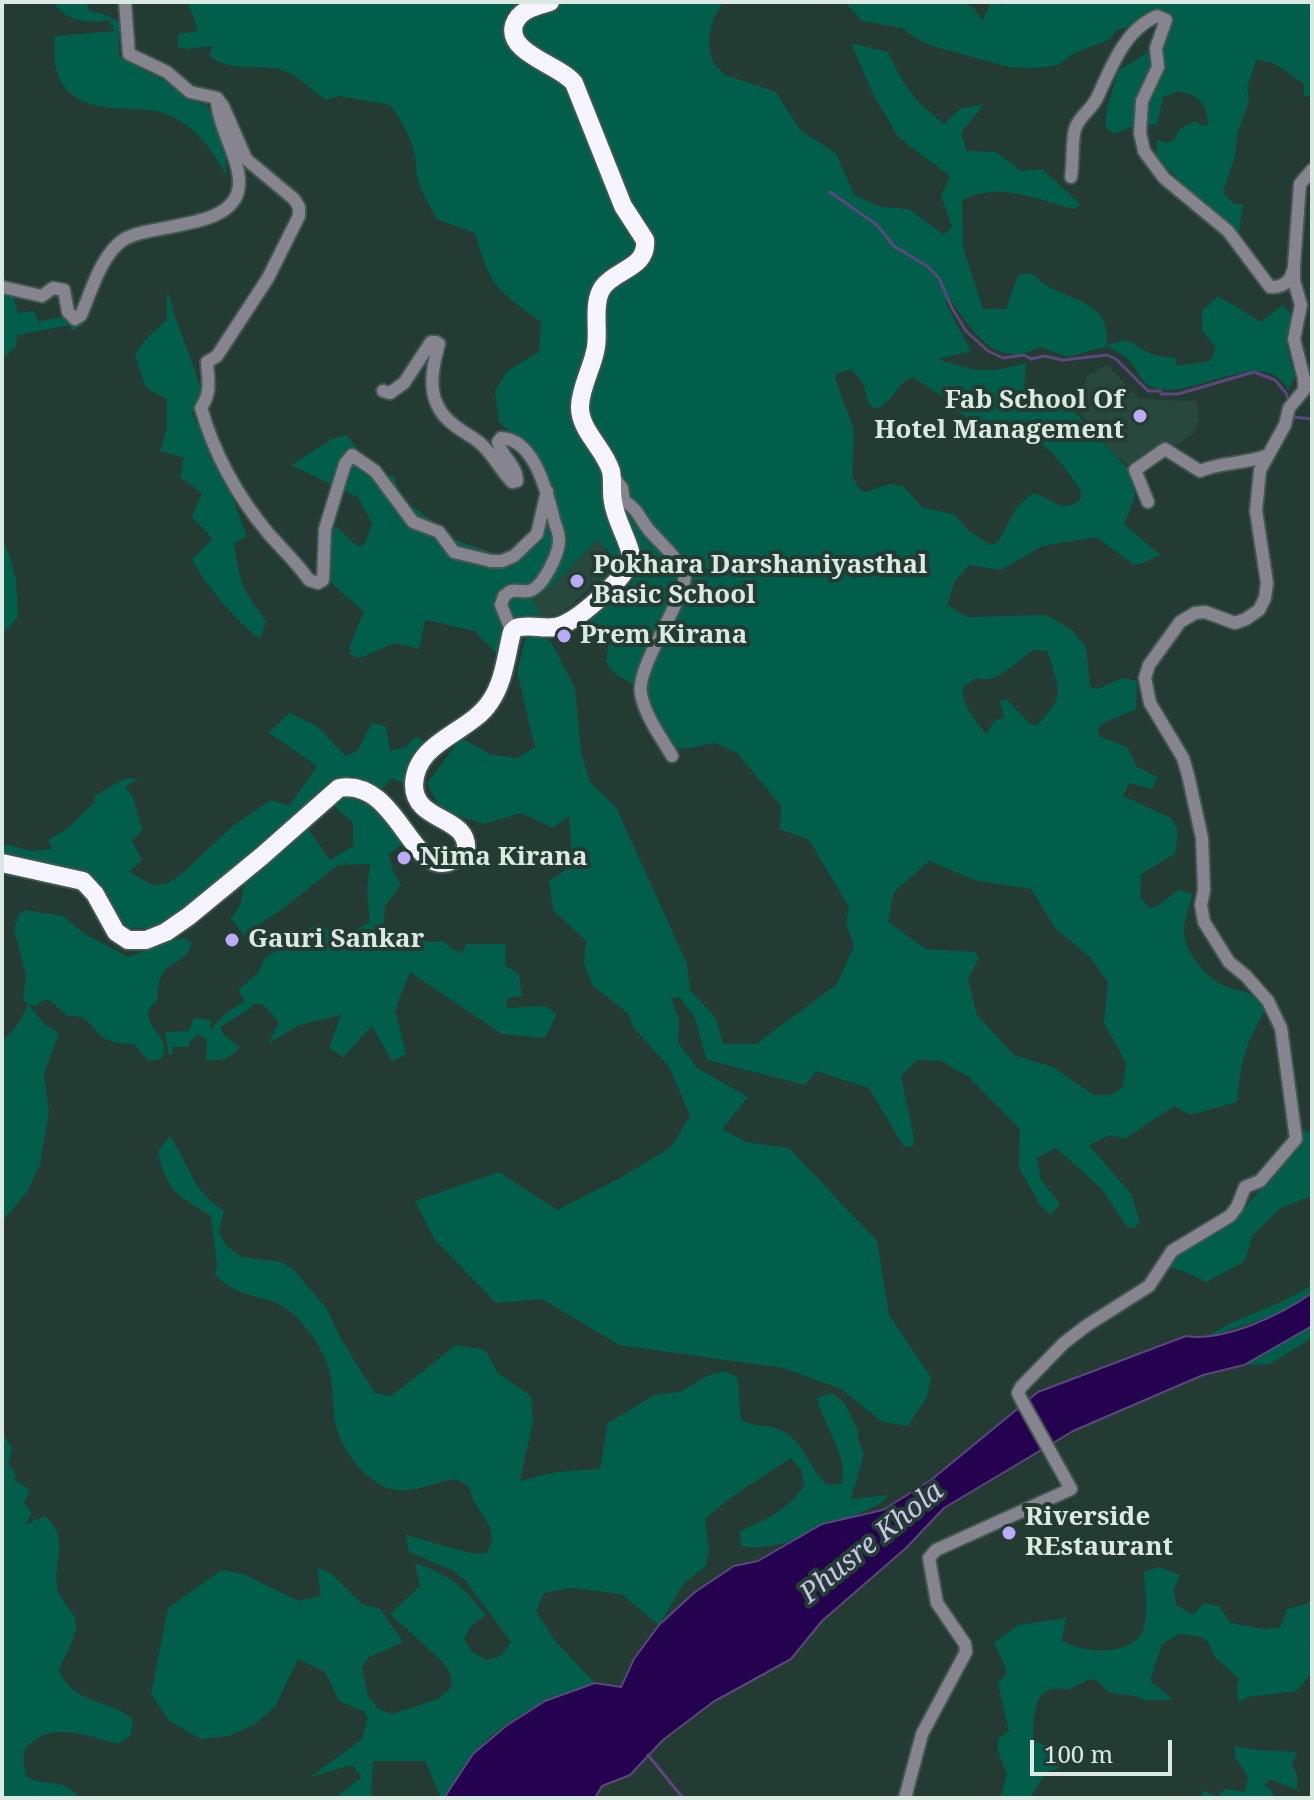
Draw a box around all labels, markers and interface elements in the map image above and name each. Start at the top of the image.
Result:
place label: Fab School Of Hotel Management [874,385,1124,446]
marker: Fab School Of Hotel Management [1131,407,1149,425]
place label: Pokhara Darshaniyasthal Basic School [593,550,927,612]
marker: Pokhara Darshaniyasthal Basic School [568,572,586,590]
place label: Prem Kirana [580,620,747,652]
marker: Prem Kirana [555,627,573,645]
place label: Nima Kirana [420,842,587,874]
marker: Nima Kirana [395,849,413,867]
place label: Gauri Sankar [248,924,424,956]
marker: Gauri Sankar [223,931,241,949]
water label: Phusre Khola [794,1475,950,1611]
place label: Riverside REstaurant [1025,1502,1173,1564]
marker: Riverside REstaurant [1000,1524,1018,1542]
scale bar [1034,1724,1176,1774]
text: 100 m [1044,1737,1113,1770]

